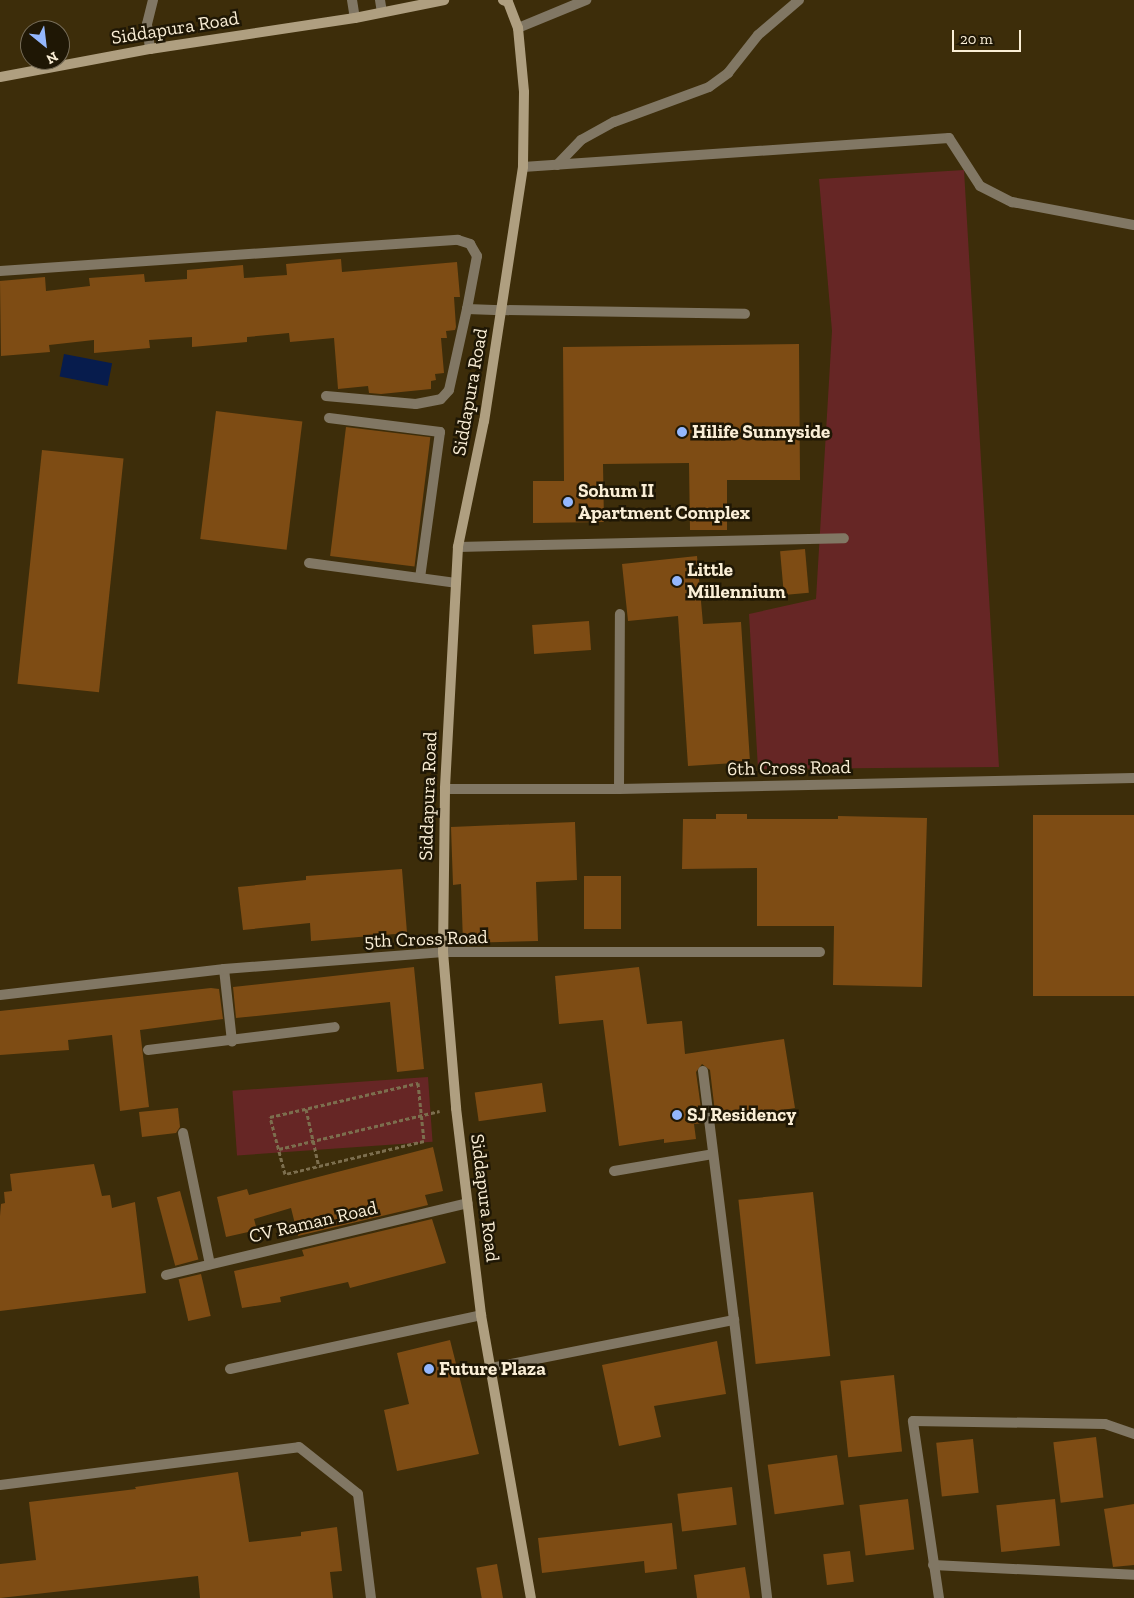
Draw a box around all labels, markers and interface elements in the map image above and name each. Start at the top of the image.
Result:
street label: Siddapura Road [110,7,240,49]
north arrow [20,20,70,70]
scale bar [954,20,1023,52]
text: 20 m [960,30,993,48]
text: N [43,48,61,68]
street label: Siddapura Road [448,327,492,457]
place label: Hilife Sunnyside [692,421,830,443]
marker: Hilife Sunnyside [676,426,688,438]
place label: Sohum II Apartment Complex [578,480,750,524]
marker: Sohum II Apartment Complex [562,496,574,508]
place label: Little Millennium [687,559,786,603]
marker: Little Millennium [671,575,683,587]
street label: Siddapura Road [414,731,442,861]
street label: 6th Cross Road [727,756,851,780]
street label: 5th Cross Road [364,925,488,953]
place label: SJ Residency [687,1104,796,1126]
marker: SJ Residency [671,1109,683,1121]
street label: Siddapura Road [466,1133,504,1263]
street label: CV Raman Road [246,1196,380,1248]
place label: Future Plaza [439,1358,546,1380]
marker: Future Plaza [423,1363,435,1375]

